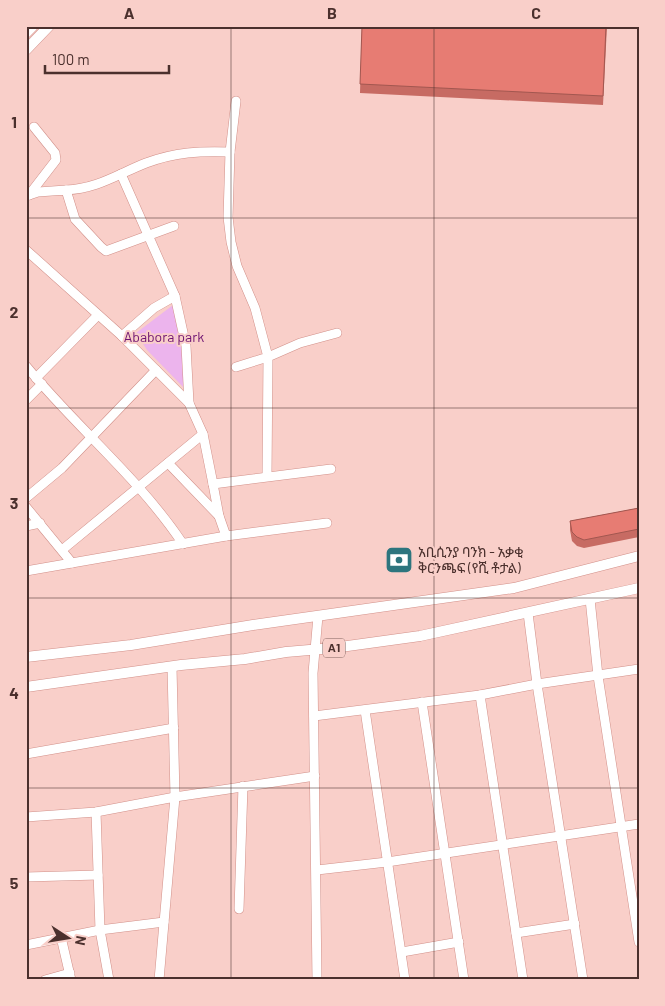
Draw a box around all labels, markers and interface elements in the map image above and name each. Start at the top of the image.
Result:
text: A [124,3,135,22]
text: B [327,3,337,22]
text: C [531,3,541,22]
scale bar [45,42,169,74]
text: 100 m [52,50,90,68]
text: 1 [11,112,17,131]
text: 2 [10,302,19,321]
park label: Ababora park [124,328,204,345]
text: 3 [10,493,18,512]
place label: አቢሲንያ ባንክ - አቃቂ ቅርንጫፍ (የሺ ቶታል) [418,543,523,576]
bank icon: አቢሲንያ ባንክ - አቃቂ ቅርንጫፍ (የሺ ቶታል) [384,545,414,575]
road number: A1 [323,638,345,658]
text: 4 [9,683,19,702]
text: 5 [10,873,19,892]
north arrow [42,914,92,964]
text: N [72,934,90,947]

